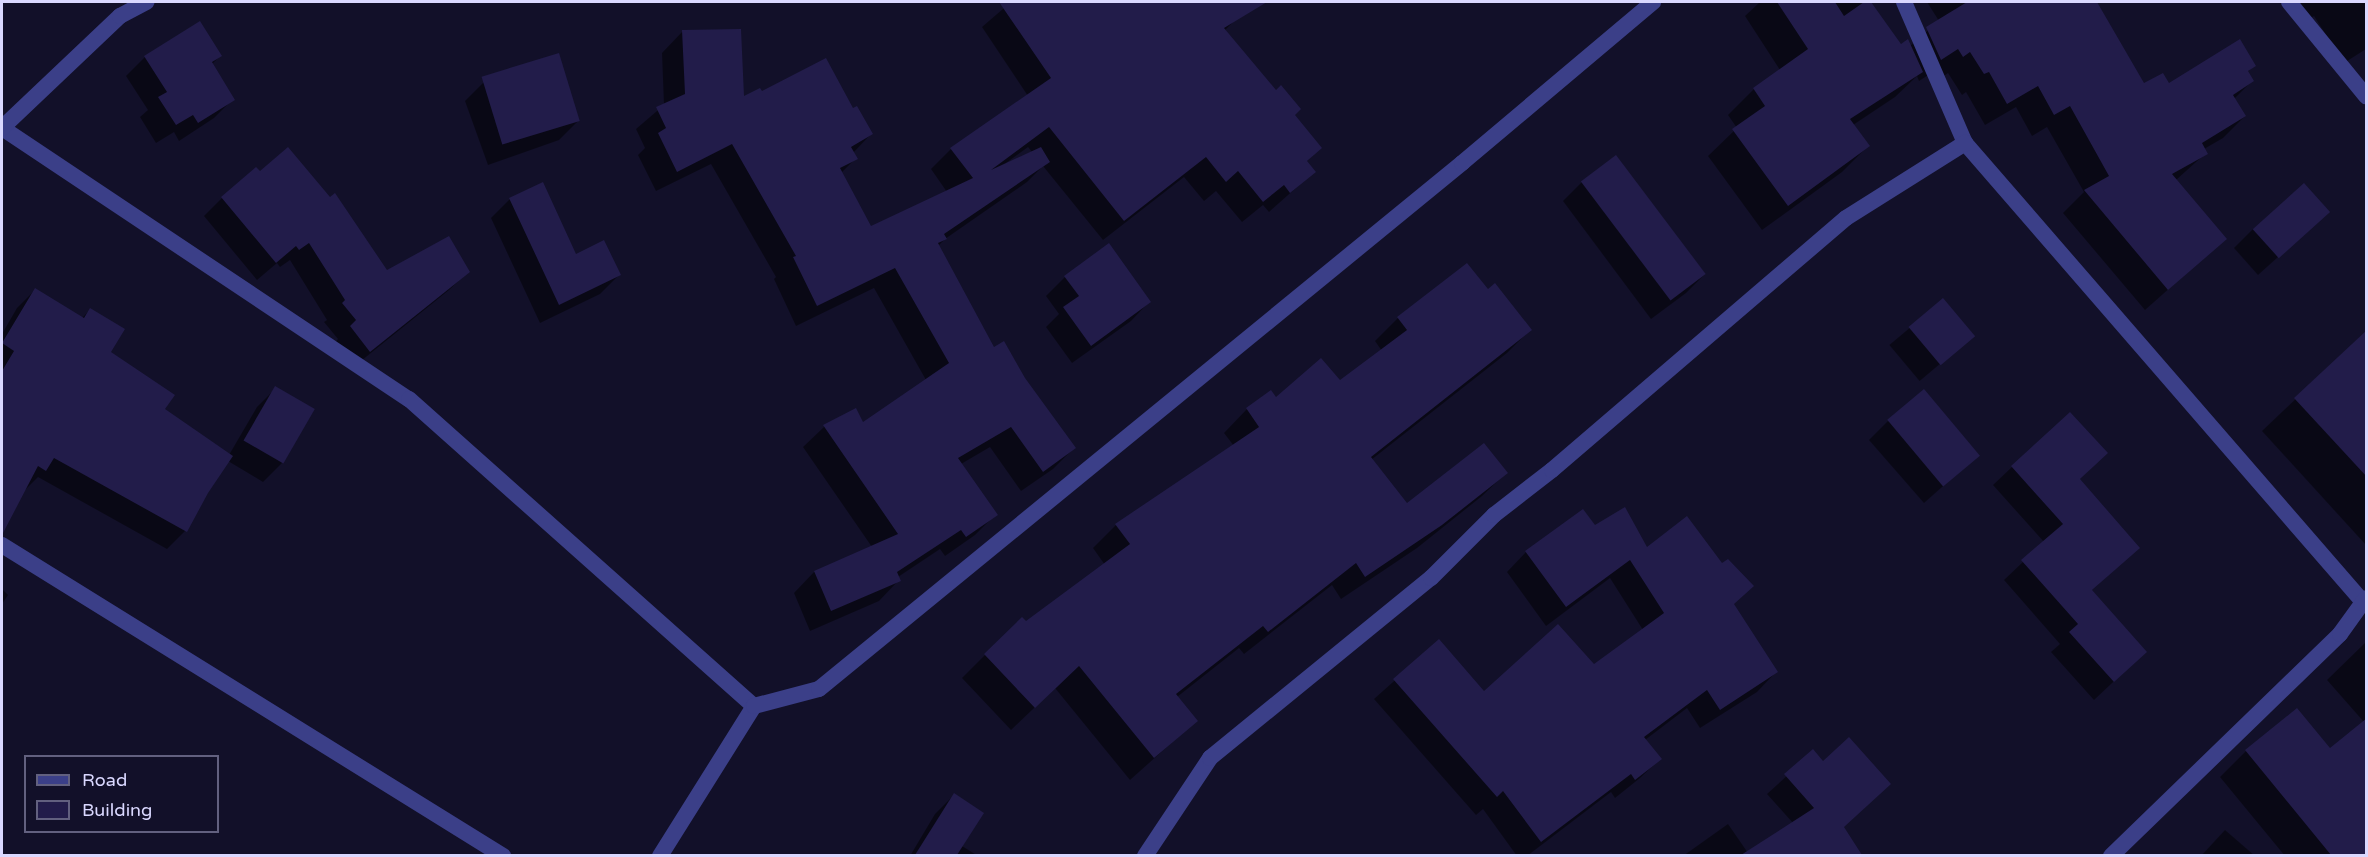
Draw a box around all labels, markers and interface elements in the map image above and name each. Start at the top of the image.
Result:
legend [24,755,219,833]
text: Road [82,769,127,791]
text: Building [82,799,152,821]

